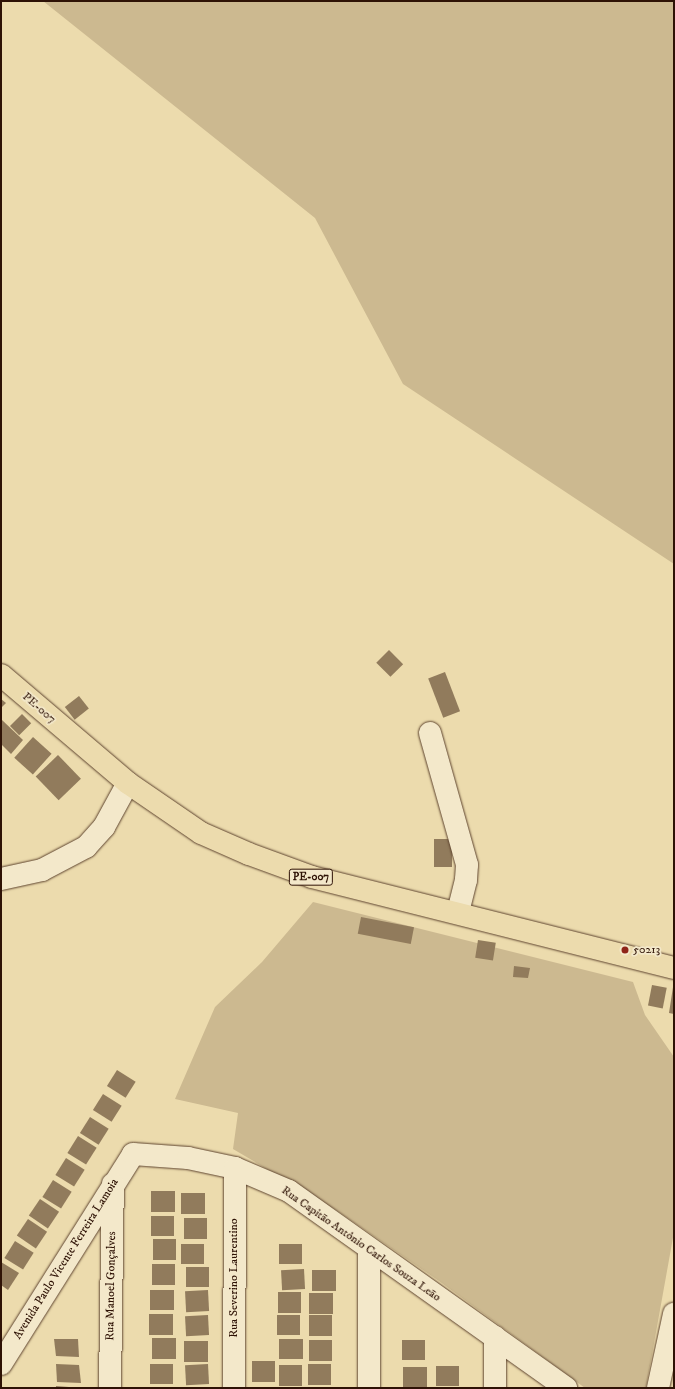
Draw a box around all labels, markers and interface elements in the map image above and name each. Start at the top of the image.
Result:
street label: PE-007 [19,690,59,726]
road number: PE-007 [288,868,334,886]
place label: 50213 [633,943,660,957]
marker: 50213 [620,945,630,955]
street label: Avenida Paulo Vicente Ferreira Lamoia [10,1176,122,1342]
street label: Rua Capitão Antônio Carlos Souza Leão [279,1183,443,1305]
street label: Rua Severino Laurentino [227,1218,241,1338]
street label: Rua Manoel Gonçalves [103,1231,119,1341]

